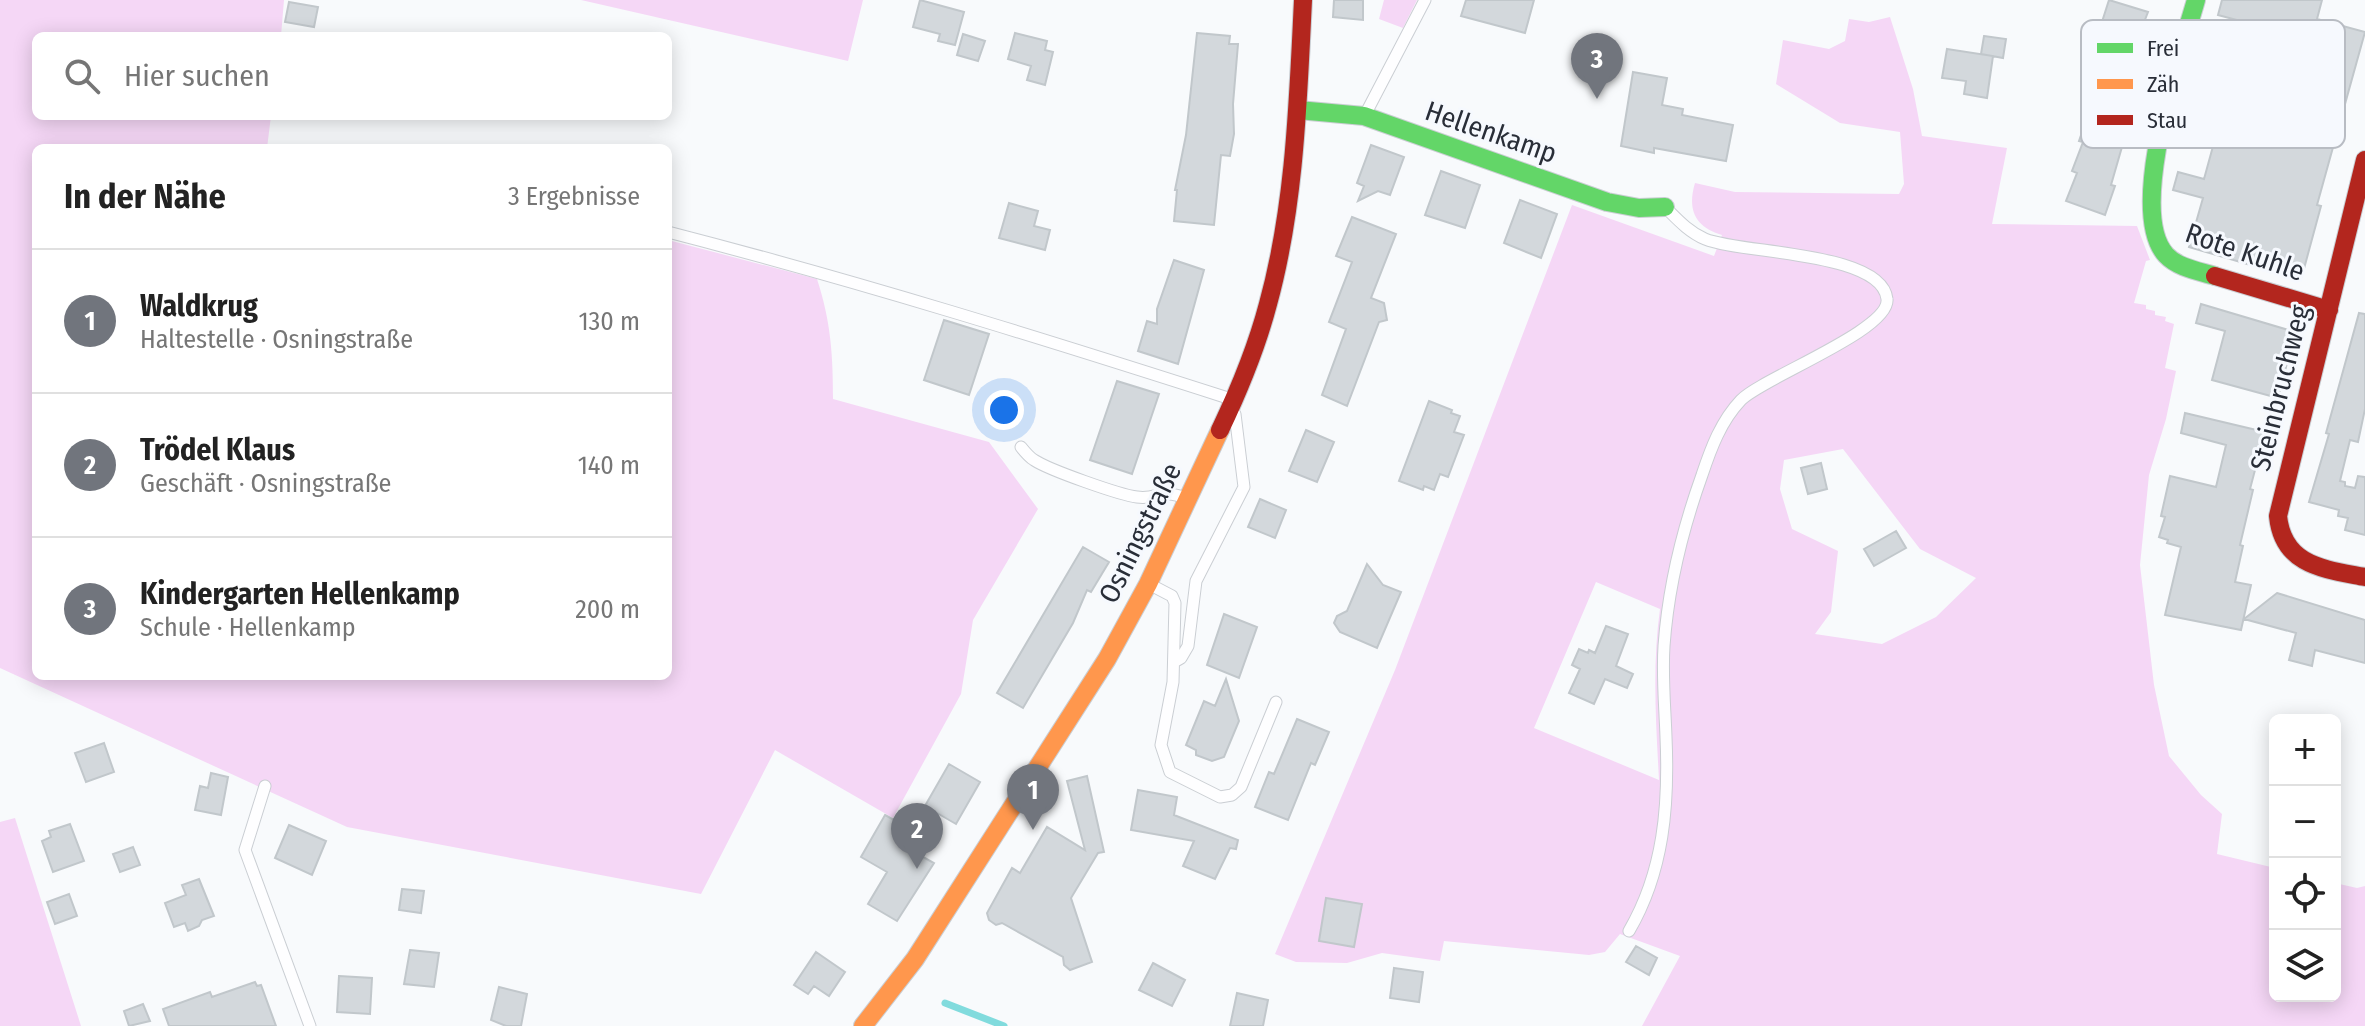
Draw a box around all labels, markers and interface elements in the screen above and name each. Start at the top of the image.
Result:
legend [2081,20,2345,148]
search box [32,32,672,120]
pin: 3 [1571,33,1623,99]
text: Frei [2147,35,2179,62]
icon: search [60,54,104,98]
text: Hier suchen [124,58,270,94]
text: Zäh [2147,71,2179,98]
street label: Hellenkamp [1421,94,1561,170]
text: Stau [2147,107,2187,134]
text: In der Nähe [64,176,226,217]
text: 3 Ergebnisse [508,181,640,212]
street label: Rote Kuhle [2181,216,2309,288]
text: Waldkrug [140,288,258,324]
street label: Steinbruchweg [2243,301,2317,474]
text: 1 [85,306,96,337]
text: 130 m [578,306,640,337]
text: Haltestelle · Osningstraße [140,324,413,355]
your location [984,390,1024,430]
text: Trödel Klaus [140,432,295,468]
text: 2 [84,450,96,481]
text: 140 m [578,450,640,481]
street label: Osningstraße [1092,458,1188,608]
text: Geschäft · Osningstraße [140,468,391,499]
text: Kindergarten Hellenkamp [140,576,460,612]
text: 3 [84,594,96,625]
text: 200 m [575,594,640,625]
text: Schule · Hellenkamp [140,612,356,643]
map controls [2269,714,2341,1002]
button: + [2269,714,2341,786]
pin: 1 [1007,764,1059,830]
button: − [2269,786,2341,858]
pin: 2 [891,803,943,869]
button: locate [2269,858,2341,930]
button: layers [2269,930,2341,1002]

